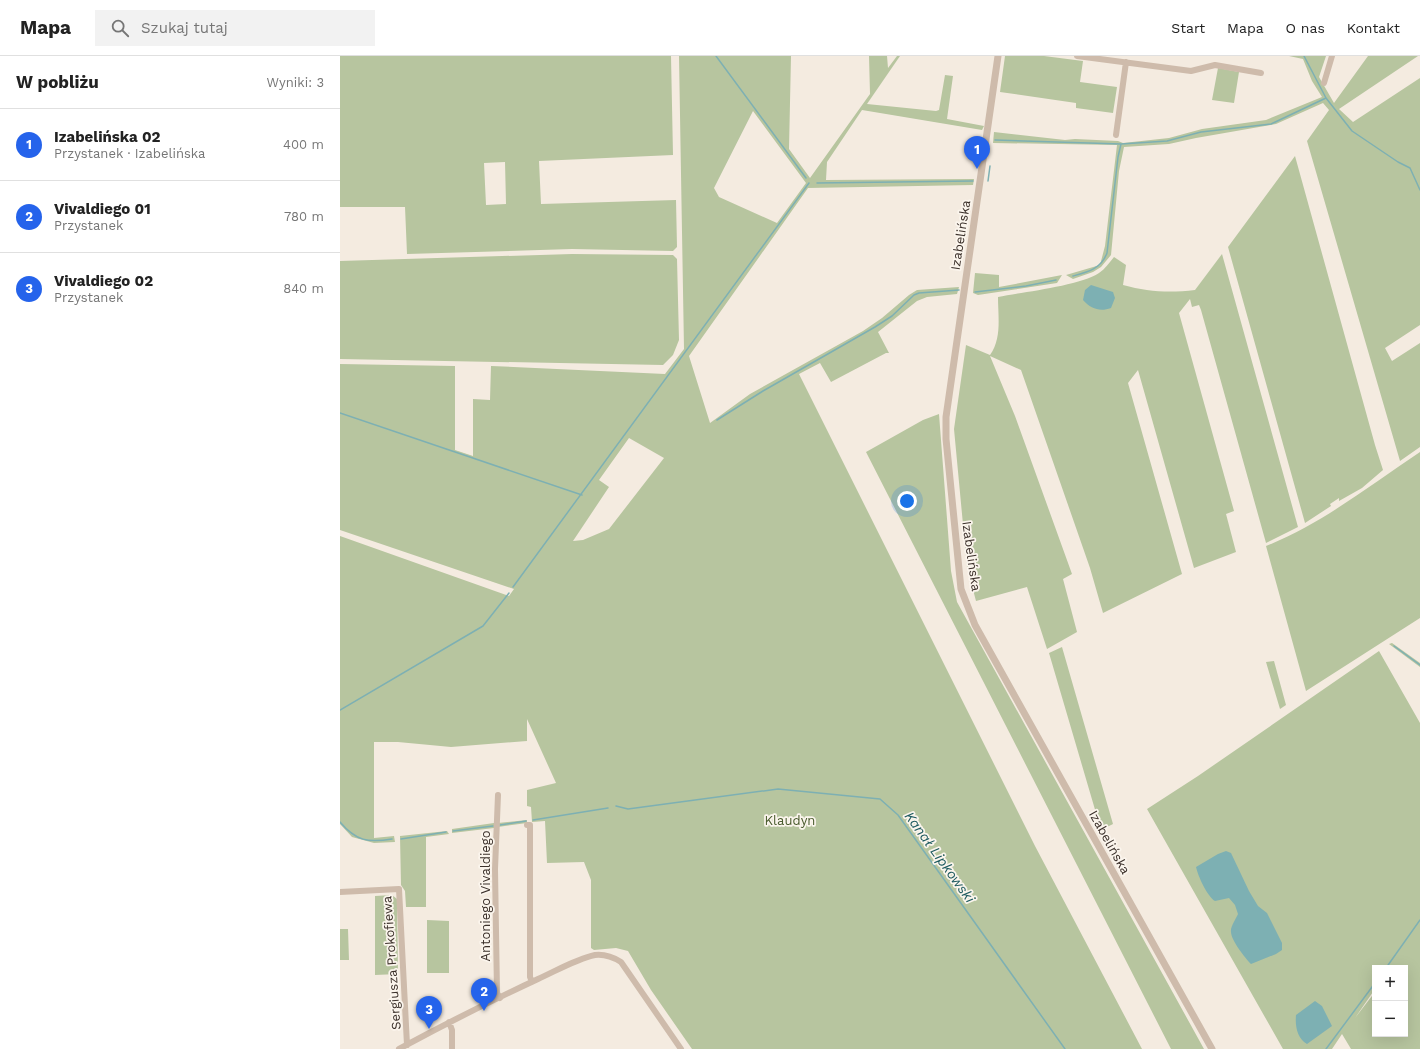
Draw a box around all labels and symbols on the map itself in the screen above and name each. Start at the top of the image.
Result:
pin: 1 [964,136,990,169]
street label: Izabelińska [948,198,974,271]
your location [897,491,917,511]
street label: Izabelińska [959,520,984,593]
water label: Kanał Lipkowski [902,808,979,906]
street label: Izabelińska [1086,808,1134,877]
park label: Klaudyn [765,813,815,828]
street label: Antoniego Vivaldiego [478,830,493,962]
street label: Sergiusza Prokofiewa [379,895,404,1030]
pin: 2 [471,978,497,1011]
pin: 3 [416,996,442,1029]

